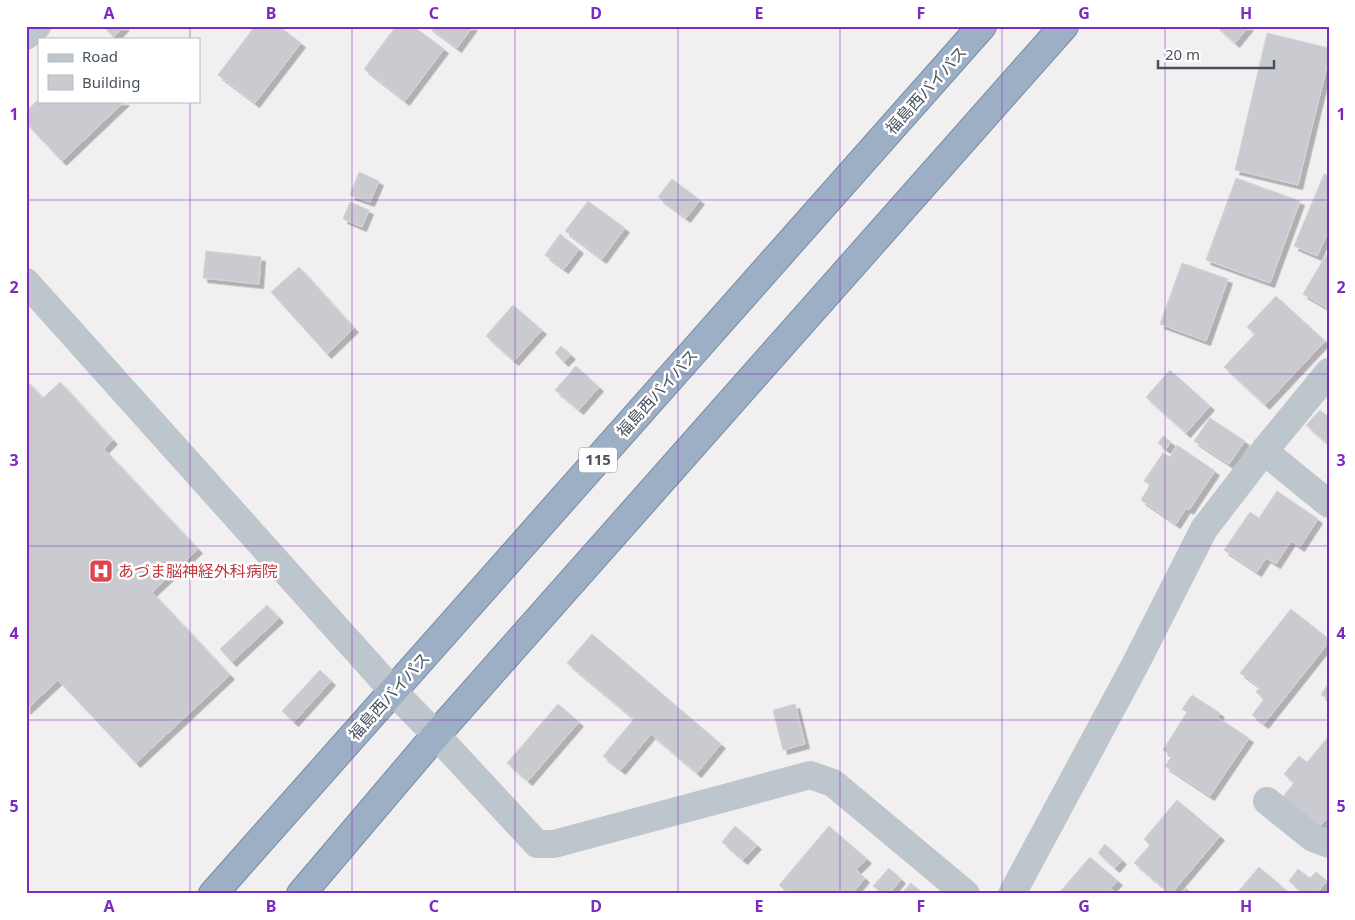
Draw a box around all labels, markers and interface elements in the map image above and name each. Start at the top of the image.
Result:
text: A [103,2,115,24]
text: B [266,2,276,24]
text: C [429,2,439,24]
text: D [590,2,602,24]
text: E [755,2,764,24]
text: F [917,2,925,24]
text: G [1078,2,1090,24]
text: H [1240,2,1252,24]
legend [38,38,200,102]
scale bar [1158,38,1274,70]
street label: 福島西バイパス [880,41,972,139]
text: 20 m [1165,44,1200,64]
text: Road [82,46,118,66]
text: Building [82,72,140,92]
text: 1 [9,103,19,125]
text: 1 [1336,103,1346,125]
text: 2 [9,276,19,298]
text: 2 [1336,276,1346,298]
street label: 福島西バイパス [611,344,703,442]
road number: 115 [579,448,617,472]
text: 3 [9,449,19,471]
text: 3 [1336,449,1346,471]
hospital icon: あづま脳神経外科病院 [88,558,114,584]
place label: あづま脳神経外科病院 [118,560,278,582]
text: 4 [9,622,19,644]
text: 4 [1336,622,1346,644]
street label: 福島西バイパス [343,647,435,745]
text: 5 [9,795,19,817]
text: 5 [1336,795,1346,817]
text: A [103,895,115,917]
text: B [266,895,276,917]
text: C [429,895,439,917]
text: D [590,895,602,917]
text: E [755,895,764,917]
text: F [917,895,925,917]
text: G [1078,895,1090,917]
text: H [1240,895,1252,917]

